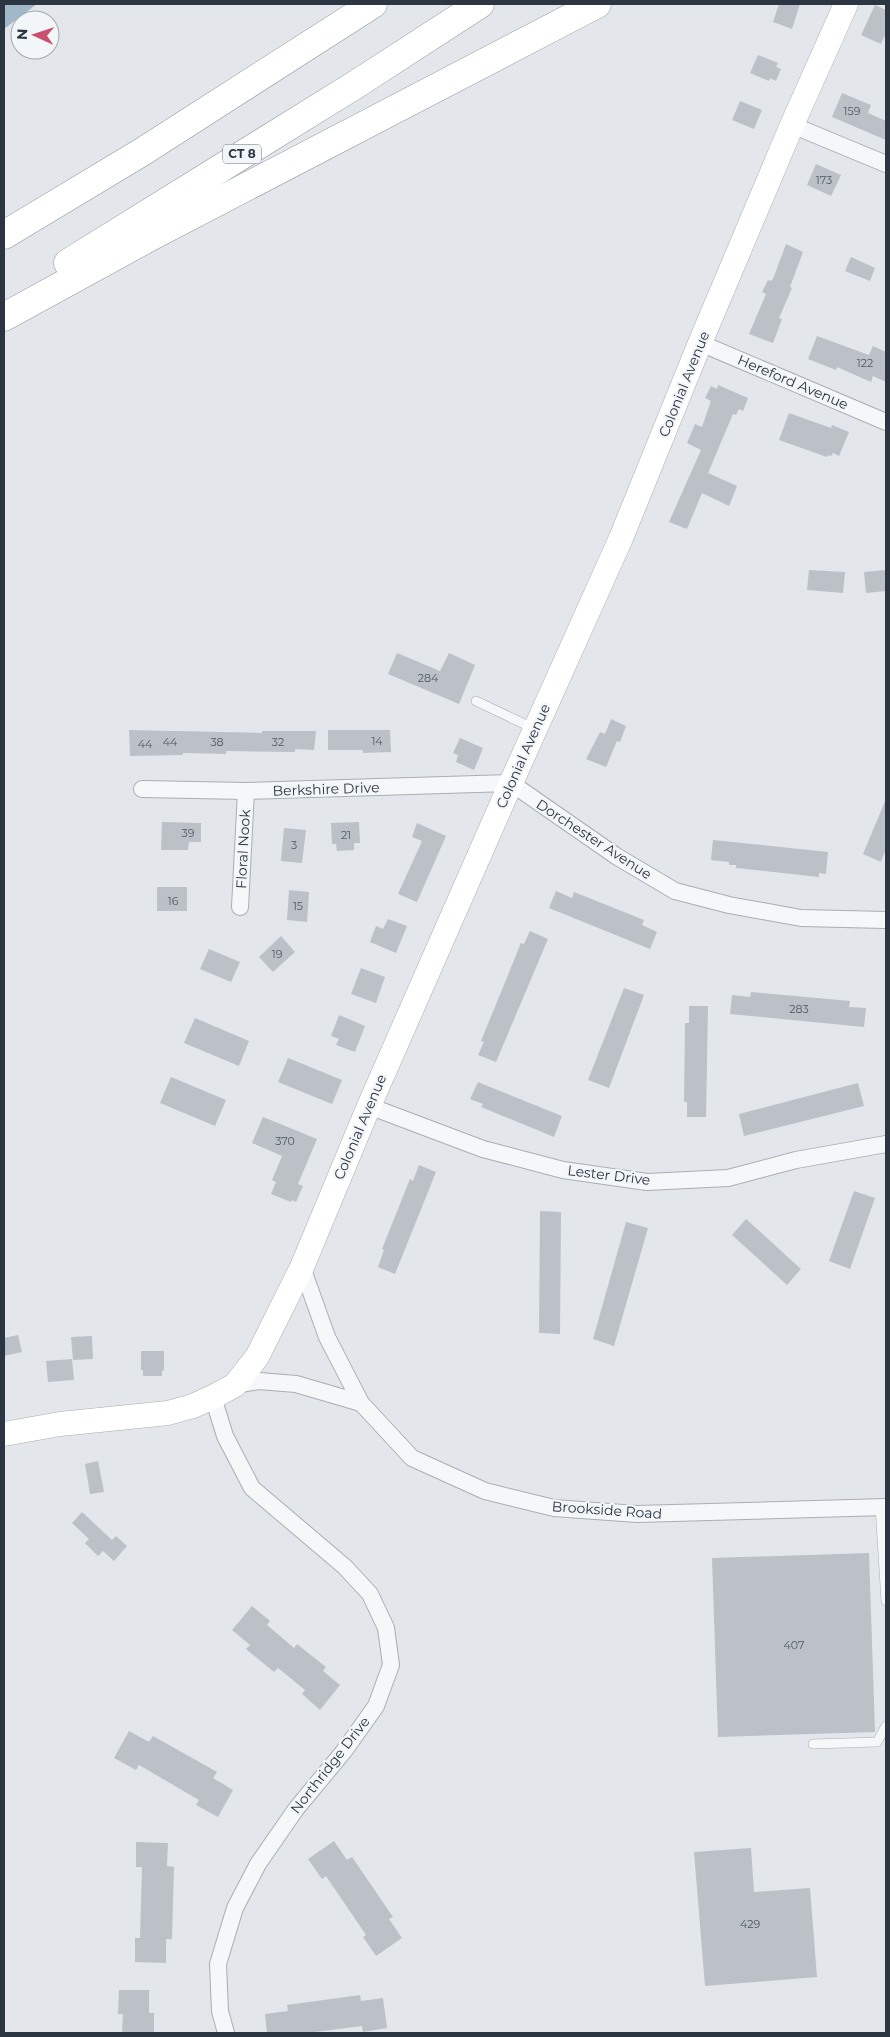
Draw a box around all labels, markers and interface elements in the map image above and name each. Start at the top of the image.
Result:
north arrow [10,10,60,60]
text: N [13,28,31,40]
house number: 159 [844,104,861,118]
road number: CT 8 [223,144,261,164]
house number: 173 [816,173,832,187]
street label: Colonial Avenue [655,328,713,440]
street label: Hereford Avenue [735,351,851,413]
house number: 122 [857,356,873,370]
house number: 284 [418,671,439,685]
street label: Colonial Avenue [492,701,554,811]
house number: 14 [371,734,383,748]
house number: 44 [163,735,178,749]
house number: 38 [210,735,224,749]
house number: 32 [272,735,284,749]
house number: 44 [138,737,153,751]
street label: Berkshire Drive [272,778,380,800]
street label: Dorchester Avenue [533,795,655,883]
street label: Floral Nook [232,808,254,889]
house number: 39 [182,826,195,840]
house number: 21 [341,828,351,842]
house number: 3 [291,838,297,852]
house number: 16 [168,894,179,908]
house number: 15 [293,899,303,913]
house number: 19 [272,947,283,961]
house number: 283 [789,1002,809,1016]
street label: Colonial Avenue [330,1072,390,1182]
house number: 370 [275,1134,295,1148]
street label: Lester Drive [567,1161,651,1189]
street label: Brookside Road [551,1497,663,1523]
house number: 407 [784,1638,804,1652]
street label: Northridge Drive [286,1713,374,1817]
house number: 429 [740,1917,760,1931]

